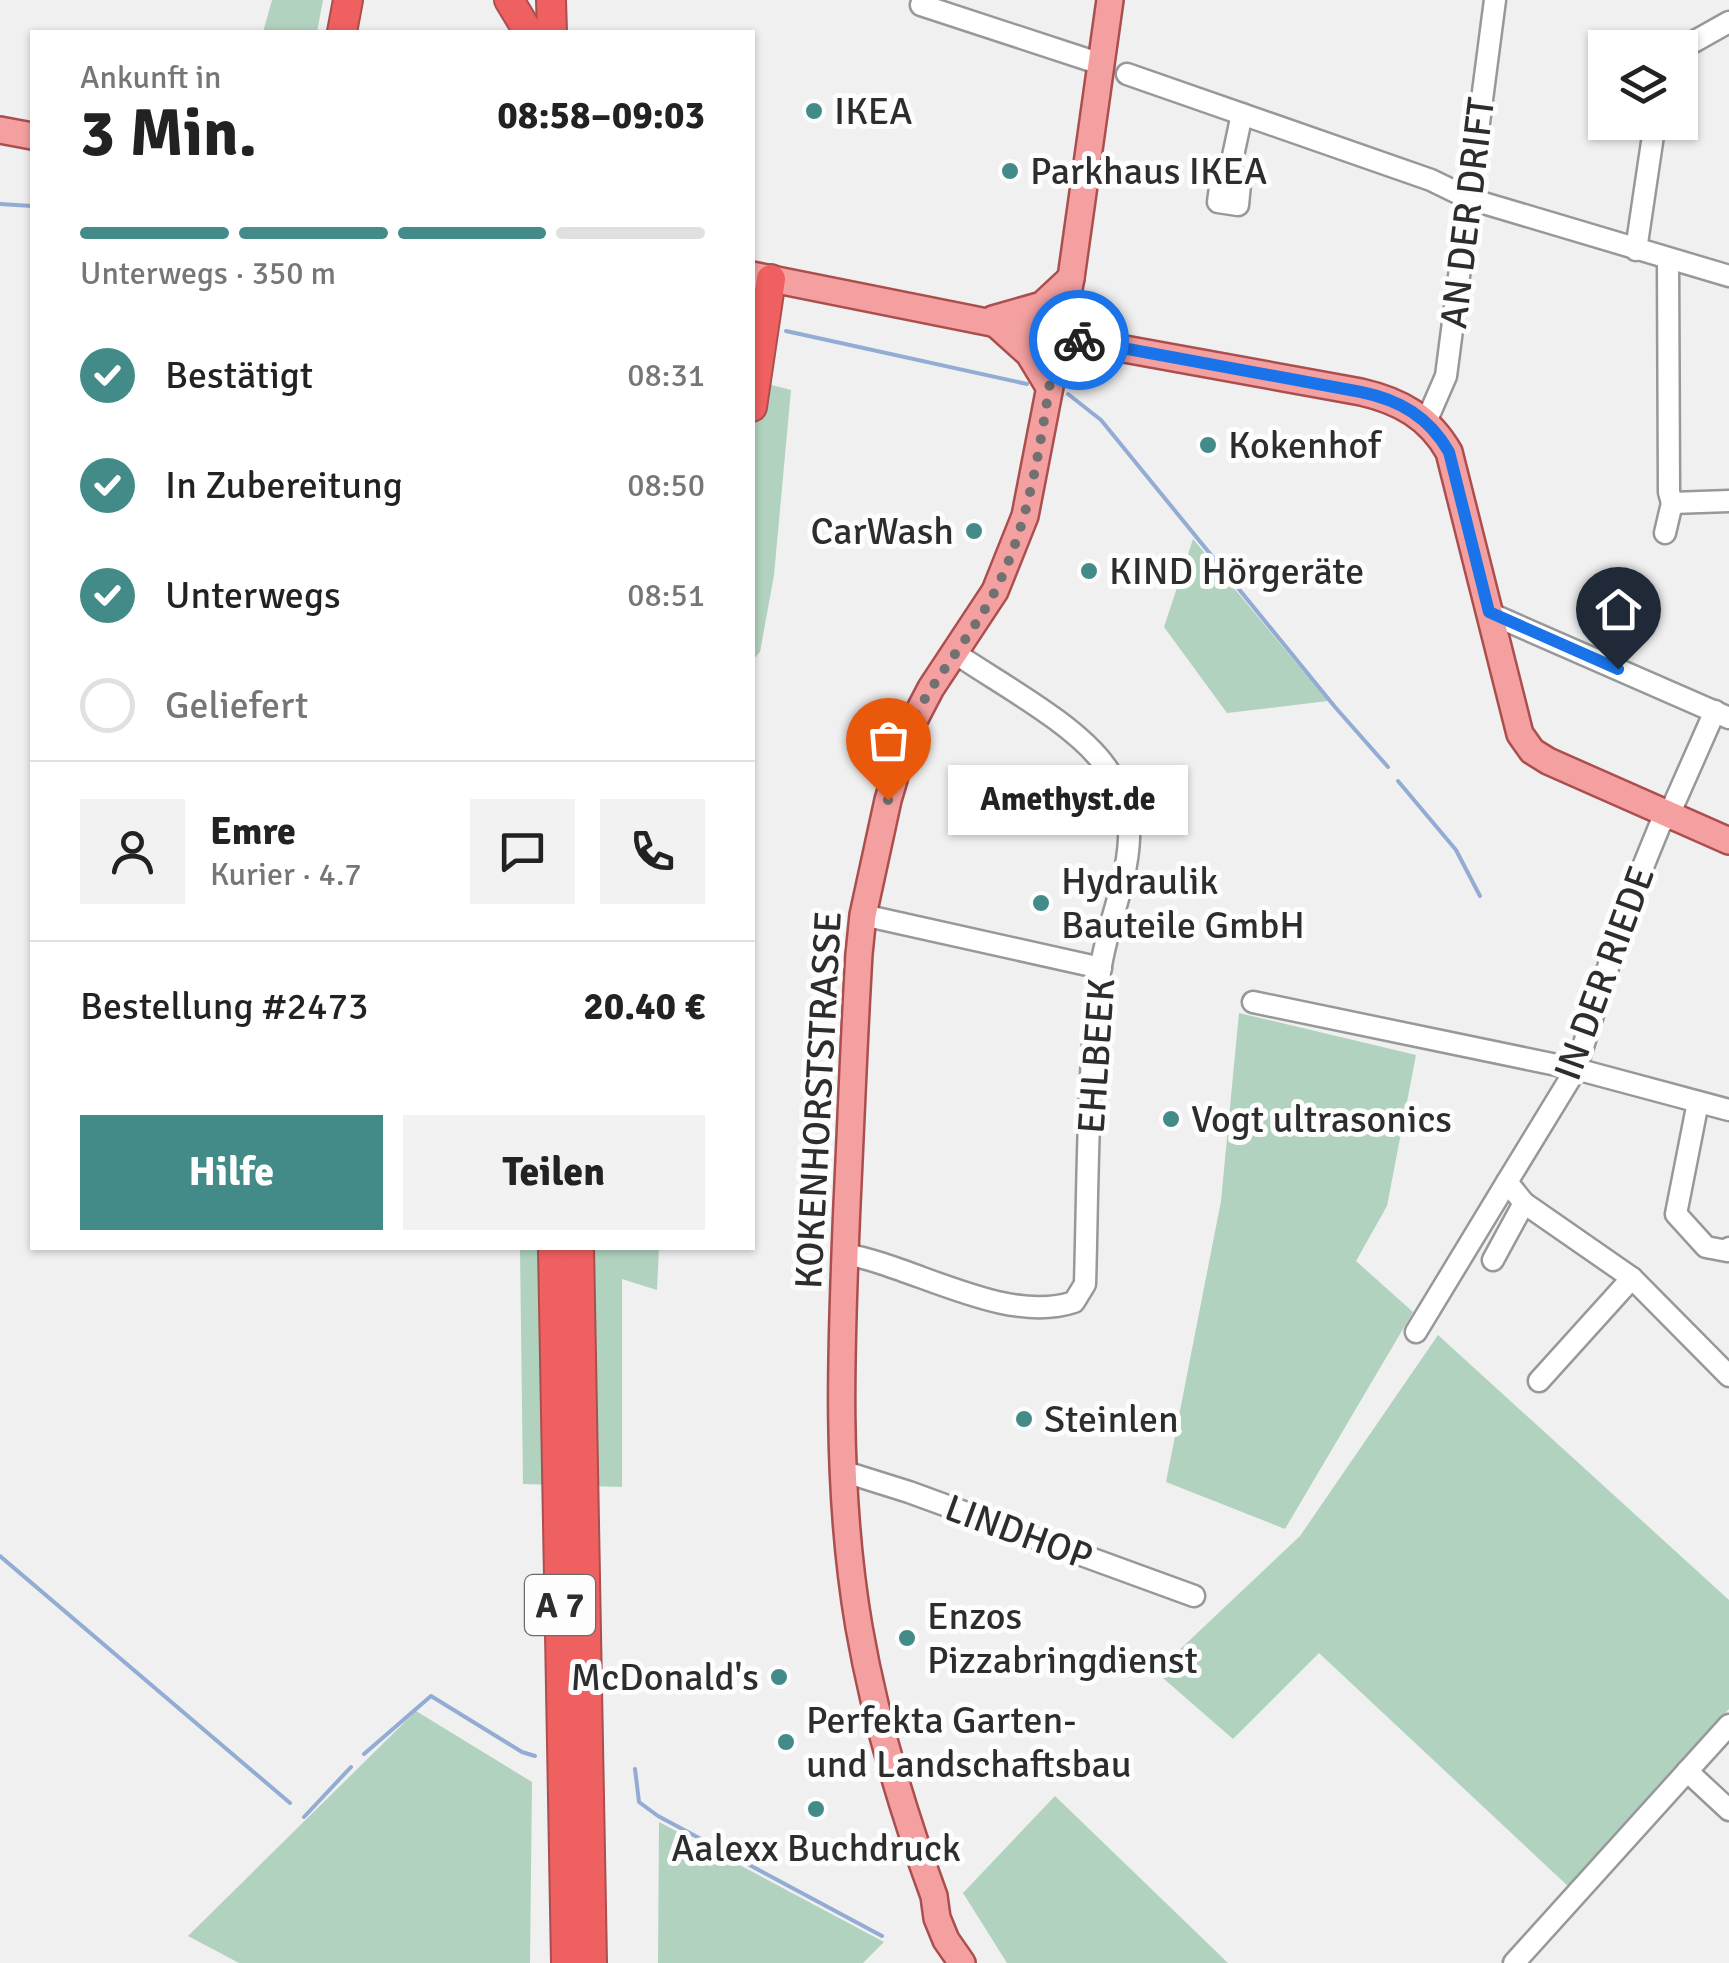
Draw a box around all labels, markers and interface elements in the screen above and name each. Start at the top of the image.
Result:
map controls [1588,30,1698,140]
button: layers [1588,30,1698,140]
text: Ankunft in [80,58,222,97]
place label: IKEA [834,88,913,135]
text: 08:58–09:03 [497,92,705,139]
text: 3 Min. [80,94,257,174]
street label: AN DER DRIFT [1430,95,1505,331]
marker: IKEA [803,100,825,122]
place label: Parkhaus IKEA [1030,148,1267,195]
marker: Parkhaus IKEA [999,160,1021,182]
text: Unterwegs · 350 m [80,254,336,293]
courier [1029,290,1129,390]
icon: bike [1052,313,1107,368]
icon: check [80,348,135,403]
text: Bestätigt [165,352,313,399]
text: 08:31 [627,356,705,395]
place label: Kokenhof [1228,422,1383,469]
marker: Kokenhof [1197,434,1219,456]
icon: check [80,458,135,513]
text: In Zubereitung [165,462,403,509]
text: 08:50 [627,466,705,505]
place label: CarWash [811,508,954,555]
marker: CarWash [963,520,985,542]
place label: KIND Hörgeräte [1109,548,1364,595]
marker: KIND Hörgeräte [1078,560,1100,582]
pin [1576,567,1661,670]
icon: check [80,568,135,623]
text: Unterwegs [165,572,341,619]
text: 08:51 [627,576,705,615]
icon: home [1591,582,1646,637]
text: Geliefert [165,682,308,729]
pin [846,698,931,801]
icon: bag [861,713,916,768]
callout: Amethyst.de [948,765,1188,835]
text: Amethyst.de [980,780,1156,819]
button: person [80,799,185,904]
button: chat [470,799,575,904]
button: phone [600,799,705,904]
text: Emre [210,808,296,855]
text: Kurier · 4.7 [210,855,362,894]
place label: Hydraulik Bauteile GmbH [1061,858,1305,949]
street label: IN DER RIEDE [1544,860,1665,1087]
marker: Hydraulik Bauteile GmbH [1030,892,1052,914]
street label: KOKENHORSTSTRASSE [785,910,852,1290]
street label: EHLBEEK [1068,977,1125,1135]
text: Bestellung #2473 [80,983,369,1030]
text: 20.40 € [583,983,705,1030]
place label: Vogt ultrasonics [1191,1096,1452,1143]
marker: Vogt ultrasonics [1160,1108,1182,1130]
button: Hilfe [80,1115,383,1230]
button: Teilen [403,1115,705,1230]
place label: Steinlen [1044,1396,1179,1443]
marker: Steinlen [1013,1408,1035,1430]
street label: LINDHOP [939,1484,1099,1581]
road number: A 7 [525,1575,595,1635]
place label: Enzos Pizzabringdienst [927,1593,1198,1684]
marker: Enzos Pizzabringdienst [896,1627,918,1649]
place label: McDonald's [571,1654,759,1701]
marker: McDonald's [768,1666,790,1688]
place label: Perfekta Garten- und Landschaftsbau [806,1697,1132,1788]
marker: Perfekta Garten- und Landschaftsbau [775,1731,797,1753]
marker: Aalexx Buchdruck [805,1798,827,1820]
place label: Aalexx Buchdruck [671,1825,961,1872]

